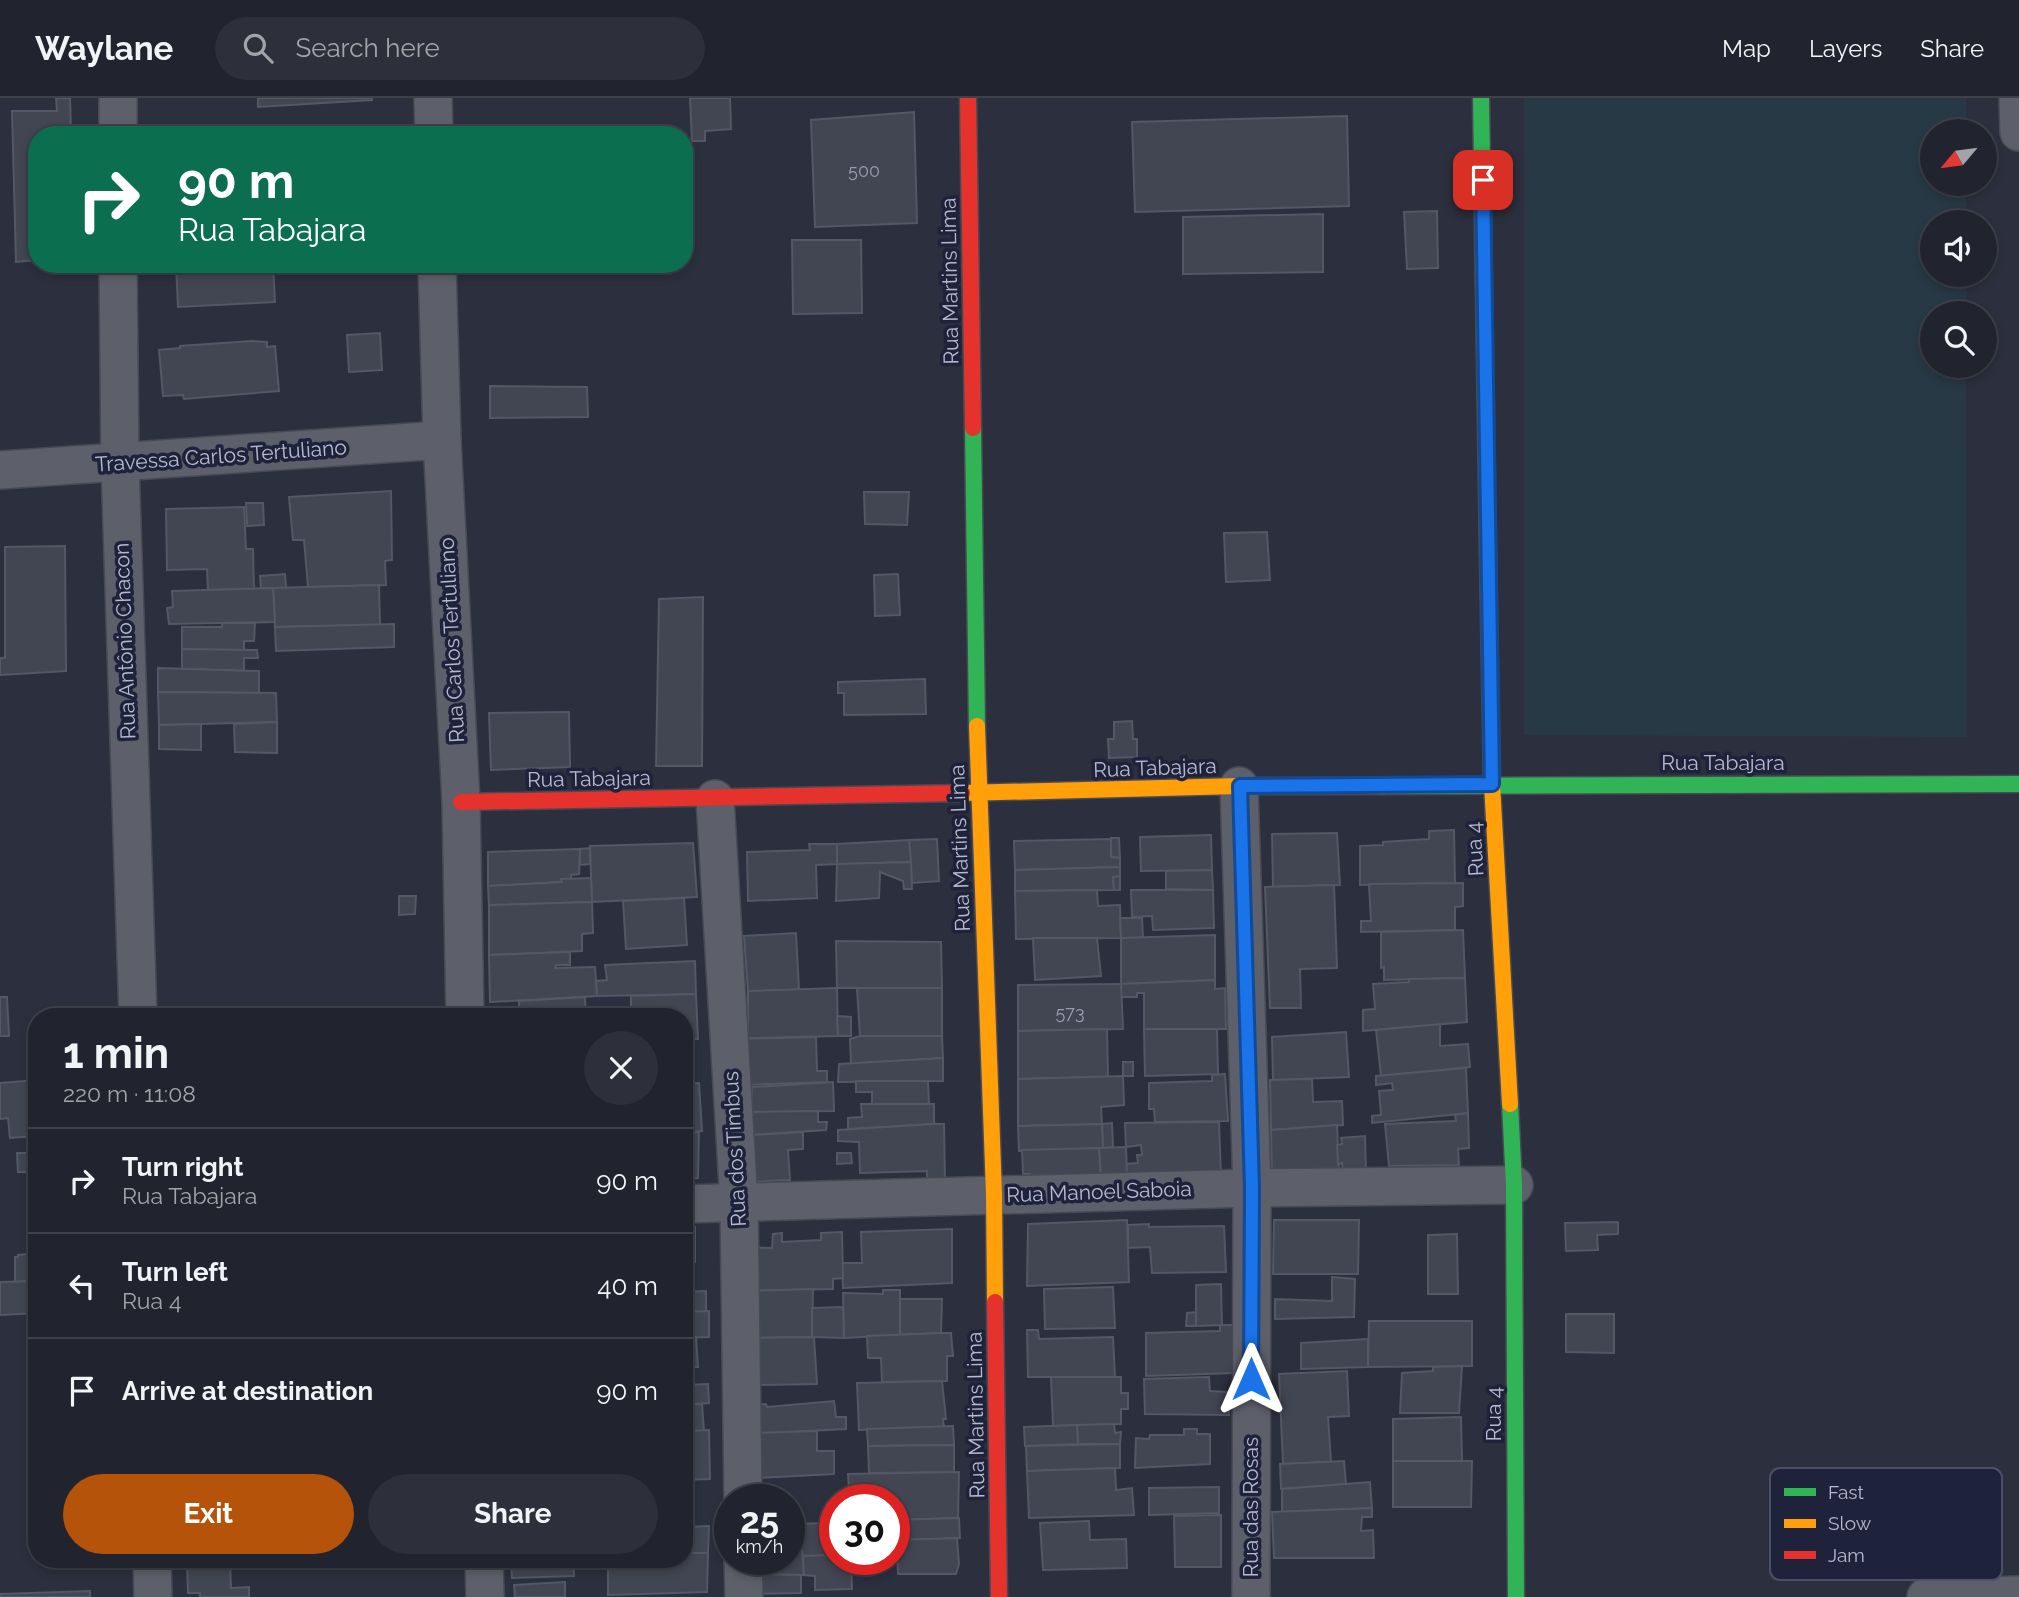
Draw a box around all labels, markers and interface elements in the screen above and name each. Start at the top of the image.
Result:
search box [215,17,705,80]
text: Waylane [35,29,173,68]
icon: search [239,29,277,67]
text: Search here [295,33,440,63]
text: Map [1722,34,1771,63]
text: Layers [1809,34,1882,63]
text: Share [1920,34,1984,63]
north arrow [1920,119,1997,196]
map controls [1920,119,1997,378]
pin [1453,150,1513,210]
text: 90 m [178,152,294,209]
icon: right [63,154,154,245]
house number: 500 [848,160,880,181]
icon: arrive [1464,161,1502,199]
street label: Rua Martins Lima [936,197,963,365]
button: sound [1920,210,1997,287]
text: Rua Tabajara [178,211,366,248]
button: search [1920,301,1997,378]
street label: Travessa Carlos Tertuliano [94,434,348,477]
street label: Rua Carlos Tertuliano [434,537,469,743]
street label: Rua Antônio Chacon [109,542,140,740]
street label: Rua Tabajara [1661,750,1785,775]
street label: Rua Tabajara [1093,753,1217,782]
street label: Rua Martins Lima [944,764,975,932]
street label: Rua Tabajara [527,765,651,792]
street label: Rua 4 [1461,821,1488,877]
house number: 573 [1056,1002,1085,1023]
text: 1 min [63,1029,169,1078]
button: close [584,1031,658,1105]
street label: Rua dos Timbus [718,1071,751,1227]
text: 220 m · 11:08 [63,1080,196,1107]
text: Turn right [122,1152,243,1182]
icon: right [63,1162,101,1200]
text: 90 m [596,1166,658,1196]
street label: Rua Manoel Saboia [1006,1176,1192,1207]
text: Rua Tabajara [122,1182,257,1209]
text: Turn left [122,1257,228,1287]
icon: left [63,1267,101,1305]
text: 40 m [597,1271,658,1301]
text: Rua 4 [122,1287,181,1314]
street label: Rua Martins Lima [962,1331,989,1499]
position arrow [1214,1342,1288,1416]
icon: arrive [63,1372,101,1410]
text: Arrive at destination [122,1376,373,1406]
text: 90 m [596,1376,658,1406]
street label: Rua 4 [1481,1387,1506,1441]
street label: Rua das Rosas [1238,1437,1263,1577]
legend [1770,1468,2002,1580]
button: Exit [63,1474,354,1554]
button: Share [368,1474,658,1554]
text: Fast [1828,1481,1864,1503]
speed limit sign: 30 [819,1484,910,1575]
text: 25 [740,1500,779,1541]
text: Slow [1828,1512,1872,1534]
text: km/h [736,1536,783,1557]
text: Jam [1828,1544,1865,1566]

